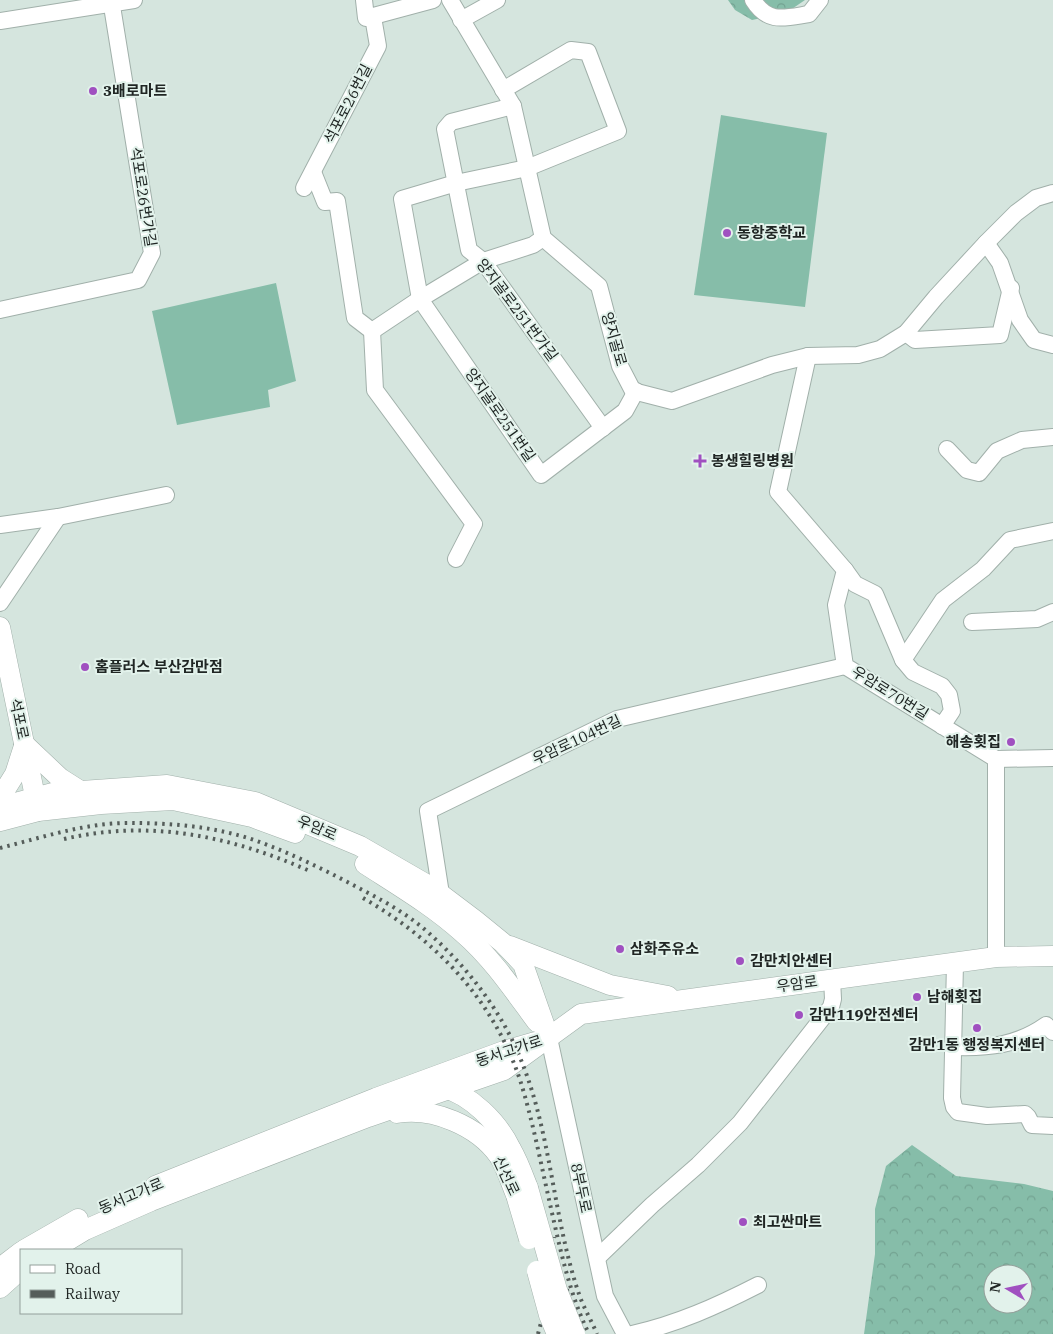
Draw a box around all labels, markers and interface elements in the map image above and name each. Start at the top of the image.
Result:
street label: 석포로26번길 [319,61,376,147]
place label: 3배로마트 [103,81,167,100]
marker: 3배로마트 [87,85,99,97]
street label: 석포로26번가길 [126,146,161,248]
place label: 동항중학교 [737,223,806,242]
marker: 동항중학교 [721,227,733,239]
street label: 양지골로251번가길 [473,255,562,365]
street label: 양지골로 [598,310,631,368]
street label: 양지골로251번길 [461,364,540,465]
place label: 봉생힐링병원 [711,451,794,470]
marker: 봉생힐링병원 [693,454,707,468]
place label: 홈플러스 부산감만점 [95,657,223,676]
marker: 홈플러스 부산감만점 [79,661,91,673]
street label: 우암로70번길 [848,661,932,724]
street label: 석포로 [6,697,33,741]
street label: 우암로104번길 [529,711,624,768]
place label: 해송횟집 [946,732,1001,751]
marker: 해송횟집 [1005,736,1017,748]
street label: 우암로 [294,811,340,844]
place label: 삼화주유소 [630,939,699,958]
marker: 삼화주유소 [614,943,626,955]
place label: 감만치안센터 [750,951,833,970]
marker: 감만치안센터 [734,955,746,967]
street label: 우암로 [775,971,819,996]
place label: 남해횟집 [927,987,982,1006]
marker: 남해횟집 [911,991,923,1003]
place label: 감만119안전센터 [809,1005,919,1024]
marker: 감만119안전센터 [793,1009,805,1021]
marker: 감만1동 행정복지센터 [971,1022,983,1034]
street label: 동서고가로 [473,1031,545,1070]
place label: 감만1동 행정복지센터 [909,1035,1045,1054]
street label: 신선로 [489,1153,524,1199]
street label: 8부두로 [567,1161,596,1215]
street label: 동서고가로 [95,1173,166,1218]
place label: 최고싼마트 [753,1212,822,1231]
marker: 최고싼마트 [737,1216,749,1228]
legend [20,1249,182,1314]
text: Road [65,1259,101,1278]
north arrow [983,1264,1033,1314]
text: N [985,1280,1005,1294]
text: Railway [65,1284,120,1303]

